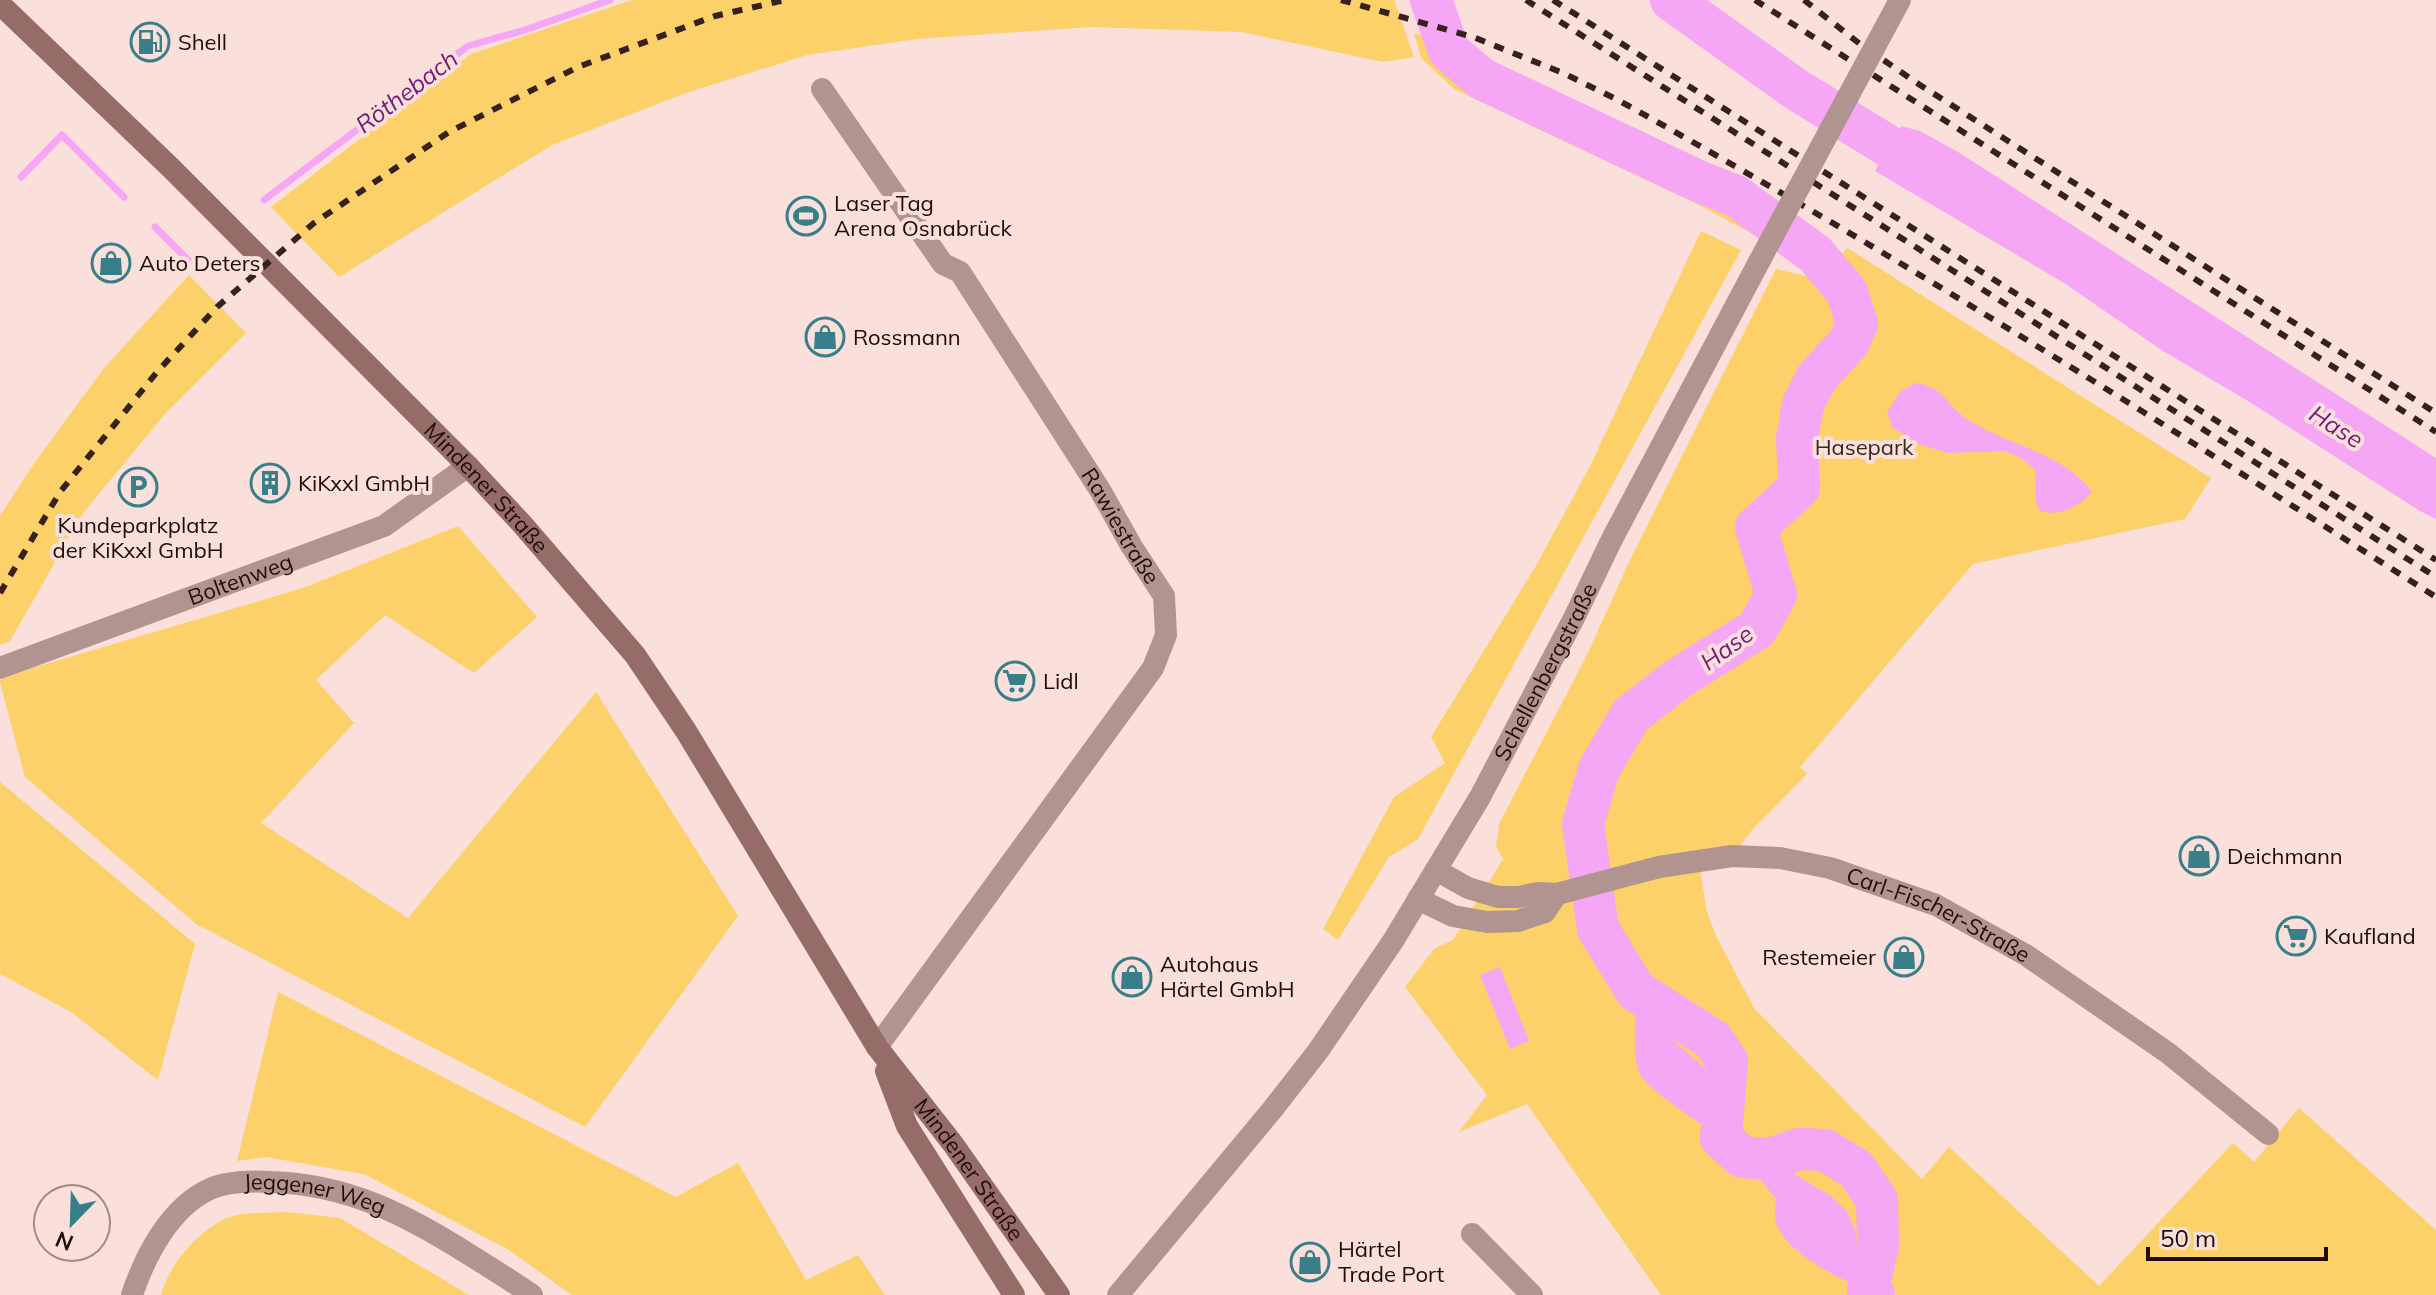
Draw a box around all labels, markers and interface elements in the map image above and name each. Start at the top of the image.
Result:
fuel station icon: Shell [129,21,171,63]
place label: Shell [178,28,227,56]
water label: Röthebach [349,43,463,139]
place label: Laser Tag Arena Osnabrück [834,189,1013,242]
sports icon: Laser Tag Arena Osnabrück [785,195,827,237]
shop icon: Auto Deters [90,242,132,284]
place label: Auto Deters [139,249,261,277]
shop icon: Rossmann [804,316,846,358]
place label: Rossmann [853,323,961,351]
water label: Hase [2304,398,2369,454]
street label: Mindener Straße [418,416,555,559]
park label: Hasepark [1815,433,1914,461]
building icon: KiKxxl GmbH [249,462,291,504]
street label: Rawiestraße [1075,462,1166,589]
parking icon: Kundeparkplatz der KiKxxl GmbH [117,466,159,508]
place label: KiKxxl GmbH [298,469,430,497]
place label: Kundeparkplatz der KiKxxl GmbH [52,511,224,564]
street label: Boltenweg [184,547,296,611]
street label: Schellenbergstraße [1487,578,1603,766]
water label: Hase [1694,618,1759,676]
supermarket icon: Lidl [994,660,1036,702]
place label: Lidl [1043,667,1079,695]
shop icon: Deichmann [2178,835,2220,877]
place label: Deichmann [2227,842,2343,870]
street label: Carl-Fischer-Straße [1843,861,2035,969]
supermarket icon: Kaufland [2275,915,2317,957]
place label: Kaufland [2324,922,2416,950]
shop icon: Restemeier [1883,936,1925,978]
place label: Restemeier [1762,943,1876,971]
place label: Autohaus Härtel GmbH [1160,950,1295,1003]
shop icon: Autohaus Härtel GmbH [1111,956,1153,998]
street label: Mindener Straße [908,1092,1030,1246]
street label: Jeggener Weg [243,1168,390,1221]
north arrow [32,1183,112,1263]
scale bar [2148,1211,2326,1261]
text: 50 m [2160,1223,2216,1253]
text: N [51,1225,77,1258]
place label: Härtel Trade Port [1338,1235,1445,1288]
shop icon: Härtel Trade Port [1289,1241,1331,1283]

